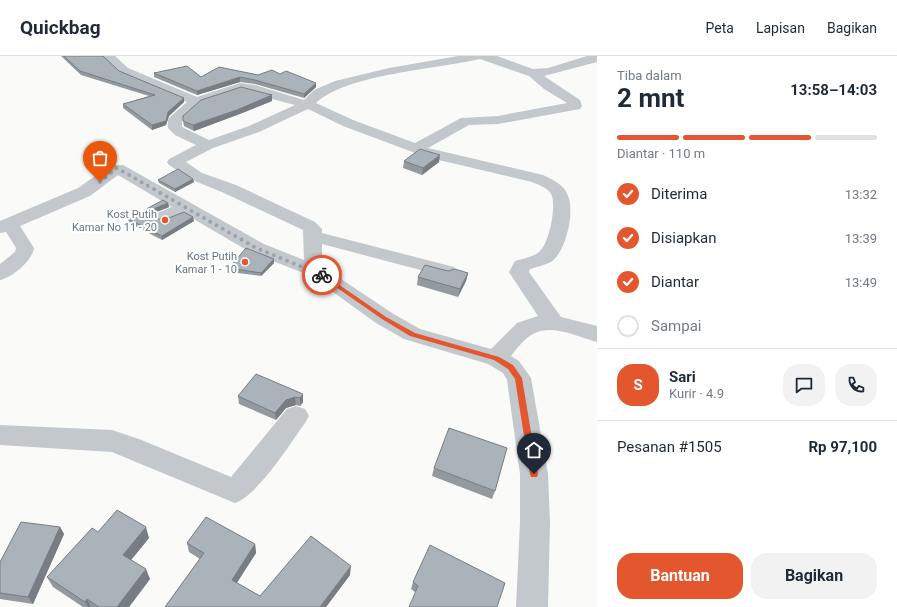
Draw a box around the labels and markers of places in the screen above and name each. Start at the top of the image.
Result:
pin [83,141,117,182]
place label: Kost Putih Kamar No 11 - 20 [72,208,157,234]
marker: Kost Putih Kamar No 11 - 20 [160,215,170,225]
place label: Kost Putih Kamar 1 - 10 [175,250,237,276]
marker: Kost Putih Kamar 1 - 10 [240,257,250,267]
pin [517,433,551,474]

